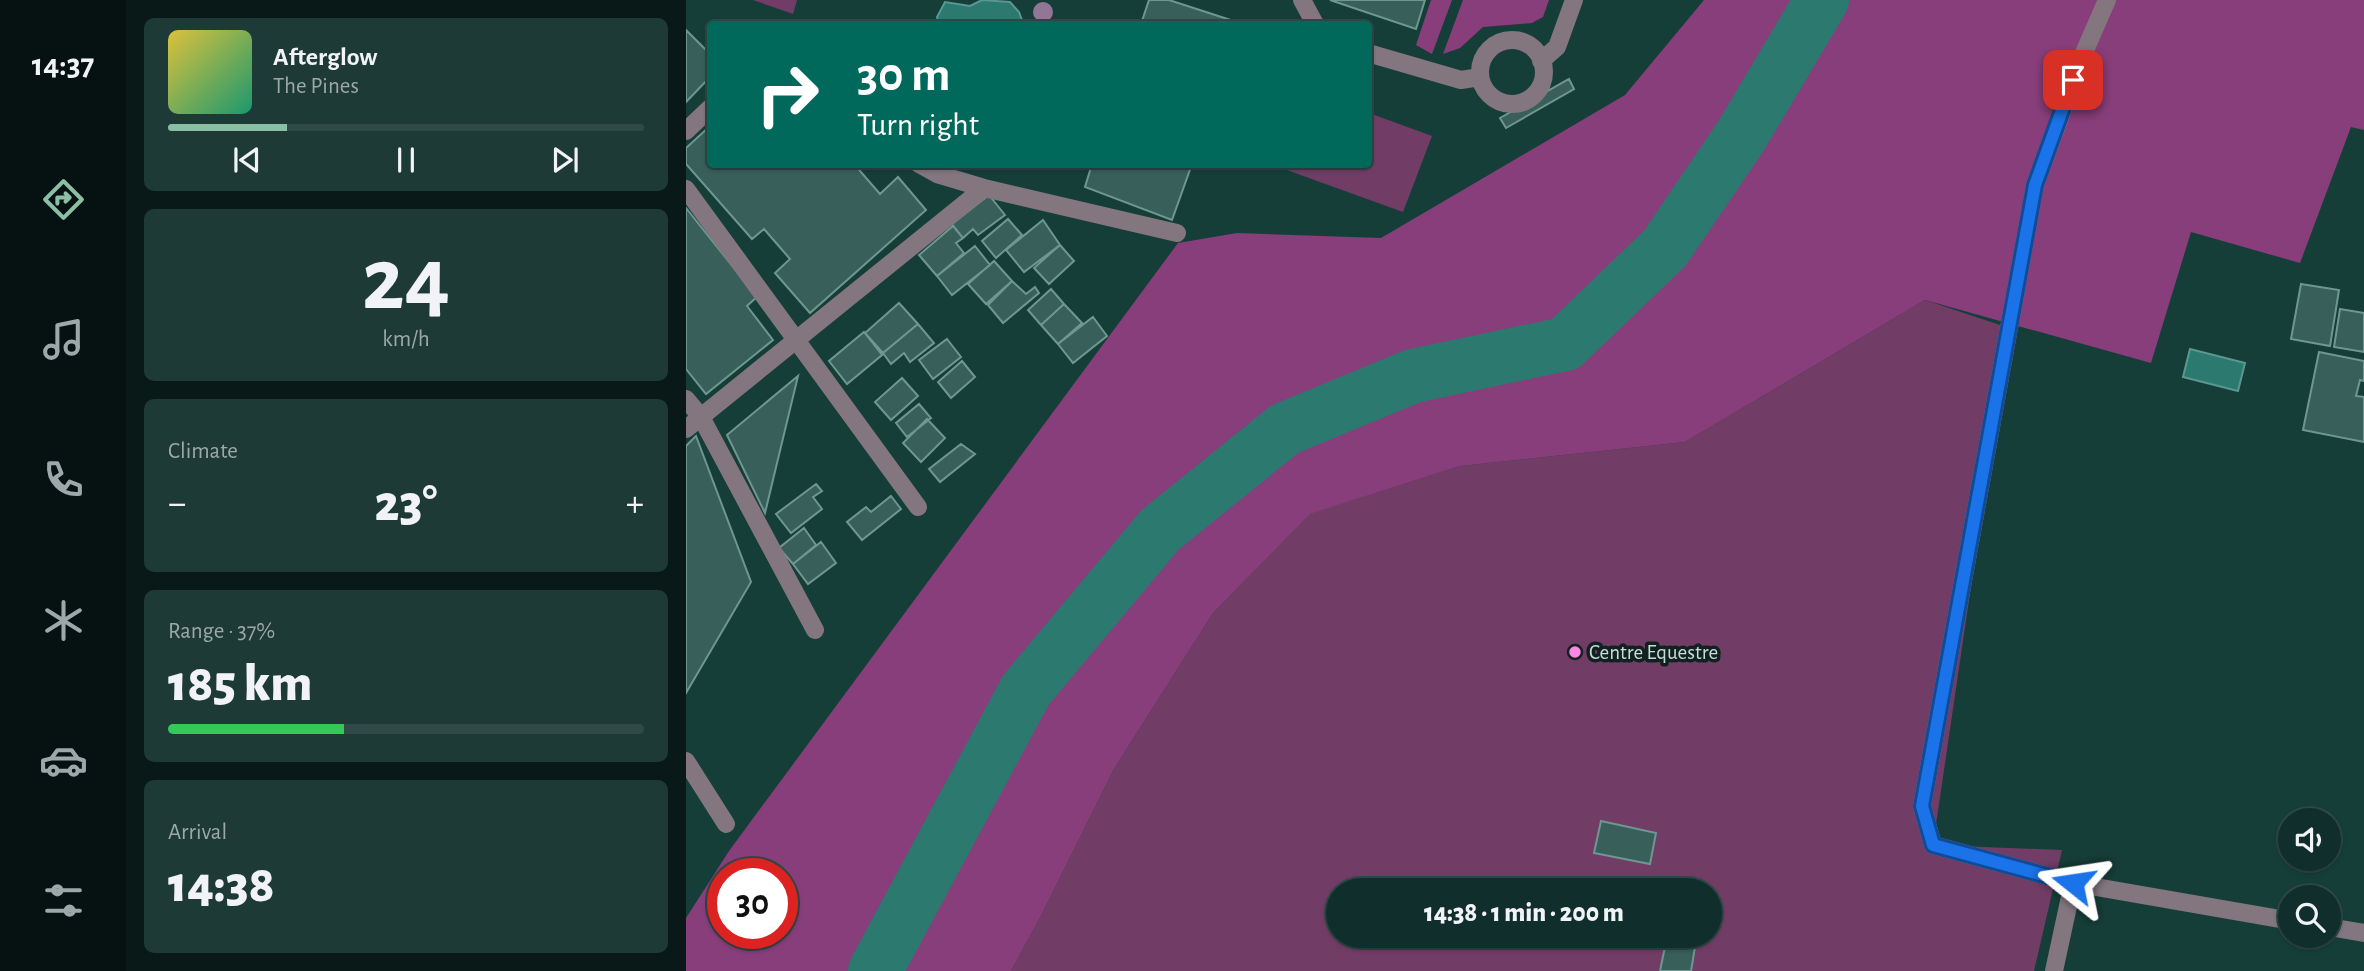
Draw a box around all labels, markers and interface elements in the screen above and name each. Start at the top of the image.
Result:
text: Afterglow [273,44,377,70]
text: 14:37 [32,49,94,81]
icon: right [742,49,833,140]
pin [2043,50,2103,110]
text: 30 m [857,51,951,100]
icon: arrive [2054,61,2092,99]
text: The Pines [273,75,359,98]
text: Turn right [857,109,979,141]
icon: previous [228,141,266,179]
icon: pause [387,141,425,179]
icon: next [546,141,584,179]
icon: directions [39,175,88,224]
text: 24 [362,235,450,326]
icon: music [39,315,88,364]
text: km/h [382,328,430,351]
text: Climate [168,440,238,463]
icon: phone [39,455,88,504]
text: 23° [375,478,437,530]
text: − [168,485,186,523]
text: + [626,485,644,523]
icon: climate [39,596,88,645]
text: Range · 37% [168,620,275,643]
place label: Centre Equestre [1589,642,1718,663]
marker: Centre Equestre [1567,644,1583,660]
text: 185 km [168,658,312,710]
icon: car [39,736,88,785]
map controls [2278,808,2341,948]
button: sound [2278,808,2341,871]
text: Arrival [168,821,227,844]
position arrow [2036,846,2110,920]
speed limit sign: 30 [707,858,798,949]
text: 14:38 [168,859,275,911]
icon: filters [39,876,88,925]
button: search [2278,885,2341,948]
text: 14:38 · 1 min · 200 m [1424,900,1624,926]

